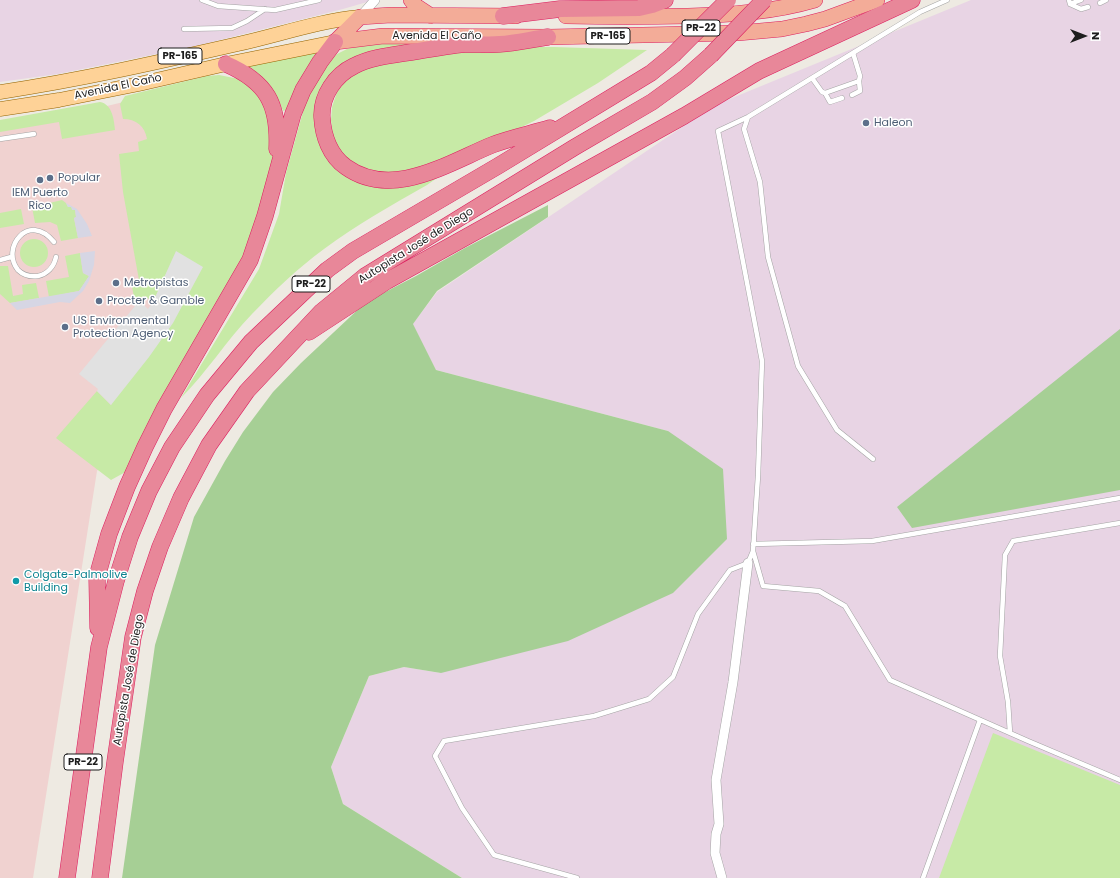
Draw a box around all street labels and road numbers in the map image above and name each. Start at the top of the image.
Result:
road number: PR-22 [682,20,720,36]
road number: PR-165 [586,28,630,44]
street label: Avenida El Caño [392,29,482,43]
road number: PR-165 [158,48,202,64]
street label: Avenida El Caño [73,71,163,103]
street label: Autopista José de Diego [356,205,476,287]
road number: PR-22 [292,276,330,292]
street label: Autopista José de Diego [111,613,147,747]
road number: PR-22 [64,754,102,770]

